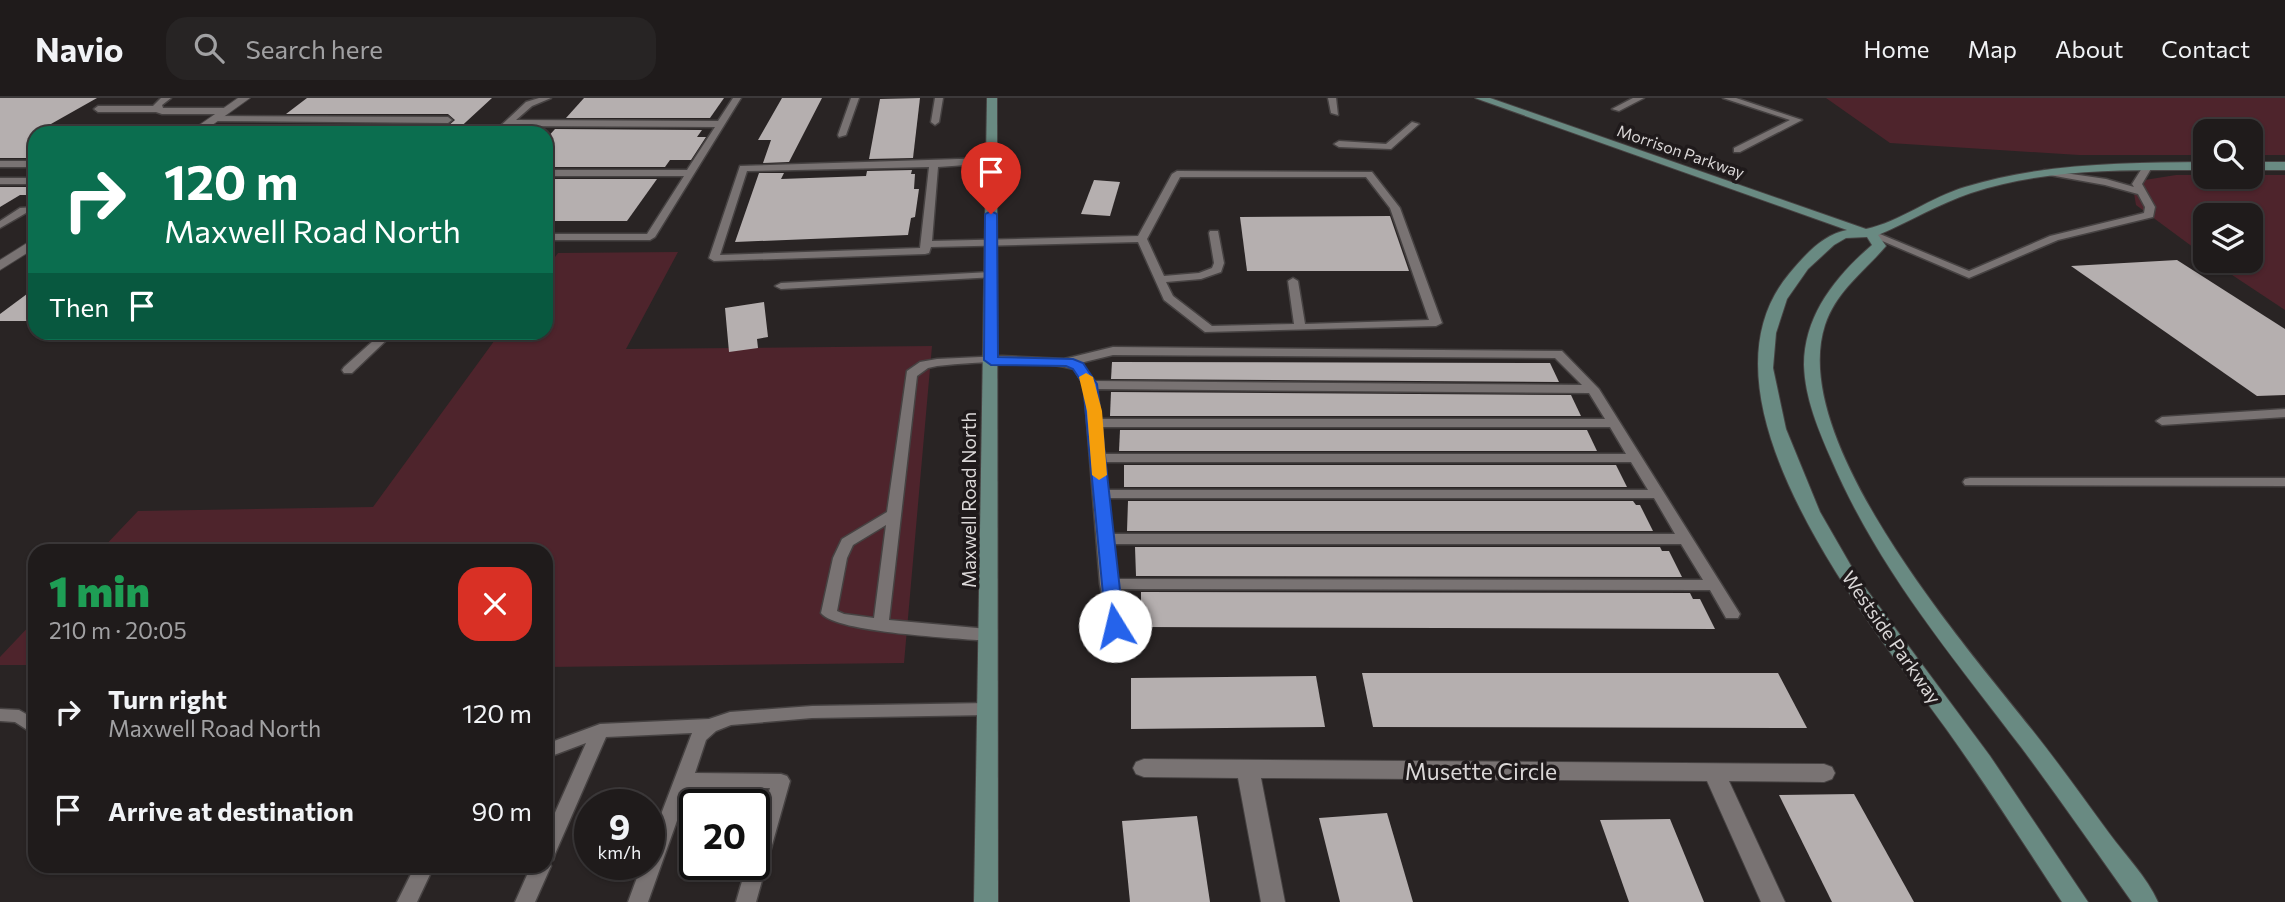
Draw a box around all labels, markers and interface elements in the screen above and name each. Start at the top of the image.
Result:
search box [166,17,656,80]
text: Navio [35,28,124,69]
icon: search [190,29,228,67]
text: Search here [246,33,383,64]
text: Home [1864,34,1930,63]
text: Map [1968,34,2017,63]
text: About [2055,34,2123,63]
text: Contact [2161,34,2250,63]
map controls [2193,119,2263,273]
button: search [2193,119,2263,189]
street label: Morrison Parkway [1615,120,1747,182]
pin [961,142,1021,214]
text: 120 m [164,150,298,210]
icon: arrive [972,153,1010,191]
icon: right [49,154,140,245]
button: layers [2193,203,2263,273]
text: Maxwell Road North [164,210,461,250]
icon: arrive [123,287,161,325]
text: Then [49,291,109,322]
street label: Maxwell Road North [957,412,980,588]
text: 1 min [49,564,150,616]
street label: Westside Parkway [1838,566,1947,708]
button: close [458,567,532,641]
position arrow [1078,589,1152,663]
text: 210 m · 20:05 [49,616,187,644]
text: Turn right [108,683,227,714]
icon: right [49,693,87,731]
text: 120 m [462,697,532,728]
text: Maxwell Road North [108,714,321,742]
street label: Musette Circle [1405,757,1557,785]
speed limit sign: 20 [679,789,770,880]
icon: arrive [49,791,87,829]
text: Arrive at destination [108,795,354,826]
text: 90 m [472,795,532,826]
text: 9 [609,804,630,847]
text: km/h [598,841,641,863]

